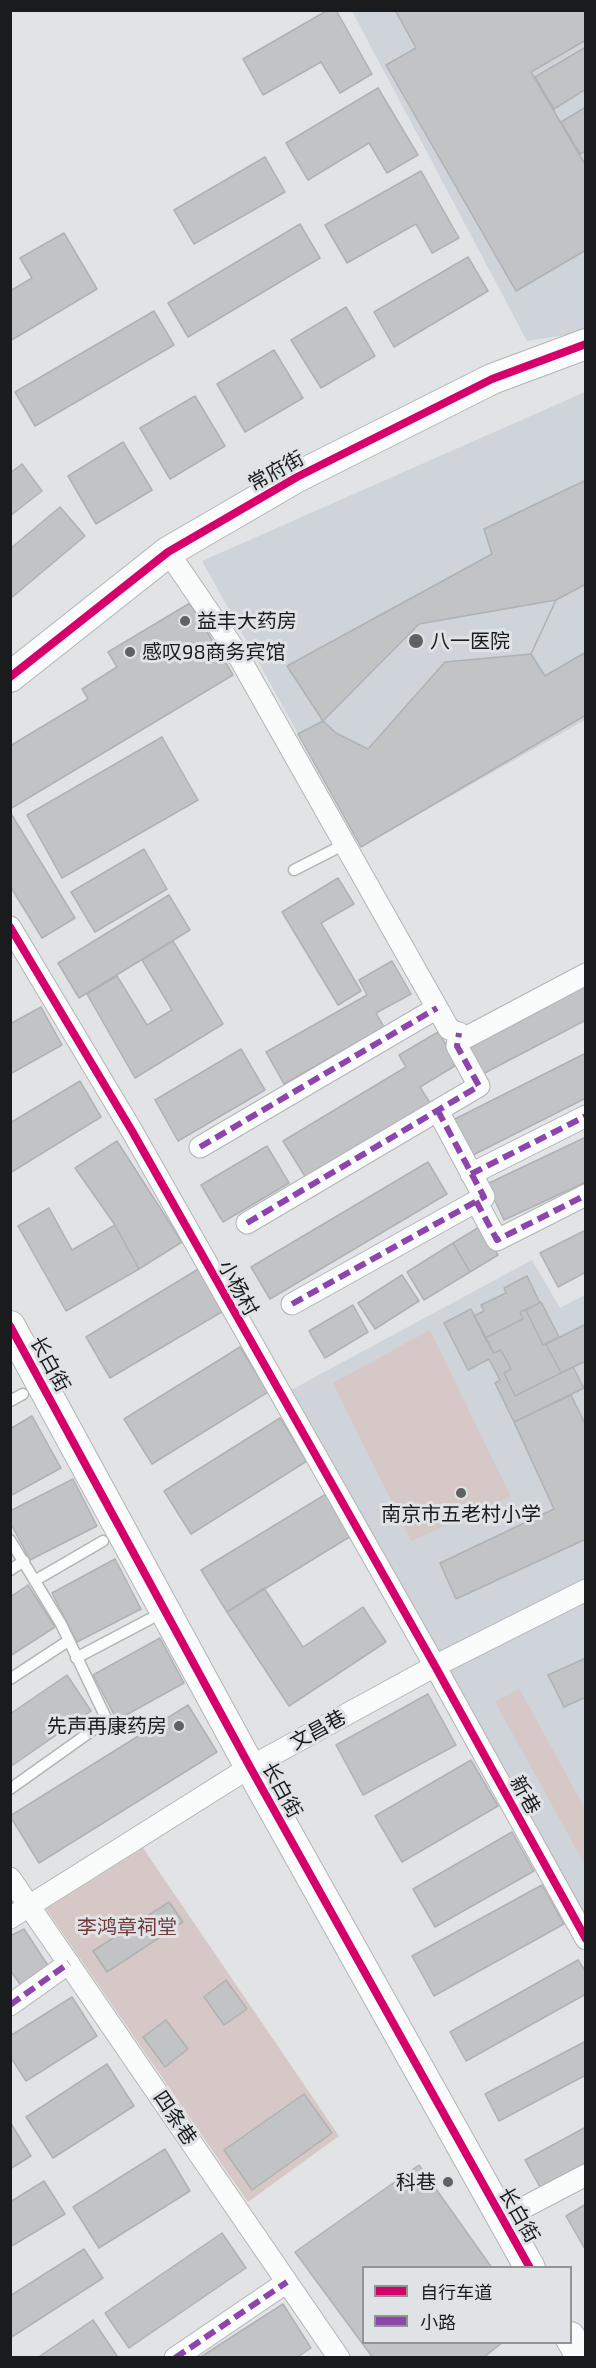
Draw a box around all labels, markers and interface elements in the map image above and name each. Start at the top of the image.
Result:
street label: 常府街 [244,446,308,496]
place label: 益丰大药房 [197,609,297,633]
marker: 益丰大药房 [178,614,192,628]
place label: 八一医院 [430,629,510,653]
marker: 八一医院 [407,632,425,650]
place label: 感叹98商务宾馆 [142,640,286,664]
marker: 感叹98商务宾馆 [123,645,137,659]
street label: 小杨村 [213,1256,263,1320]
street label: 长白街 [25,1332,75,1396]
marker: 南京市五老村小学 [454,1486,468,1500]
place label: 南京市五老村小学 [381,1502,541,1526]
street label: 文昌巷 [286,1705,350,1755]
place label: 先声再康药房 [47,1714,167,1738]
marker: 先声再康药房 [172,1719,186,1733]
street label: 长白街 [257,1758,307,1822]
street label: 新巷 [505,1772,545,1818]
park label: 李鸿章祠堂 [77,1915,177,1939]
street label: 四条巷 [148,2086,202,2150]
place label: 科巷 [396,2170,436,2194]
marker: 科巷 [441,2175,455,2189]
street label: 长白街 [494,2183,544,2247]
legend [362,2266,572,2344]
text: 自行车道 [420,2281,492,2303]
text: 小路 [420,2311,456,2333]

